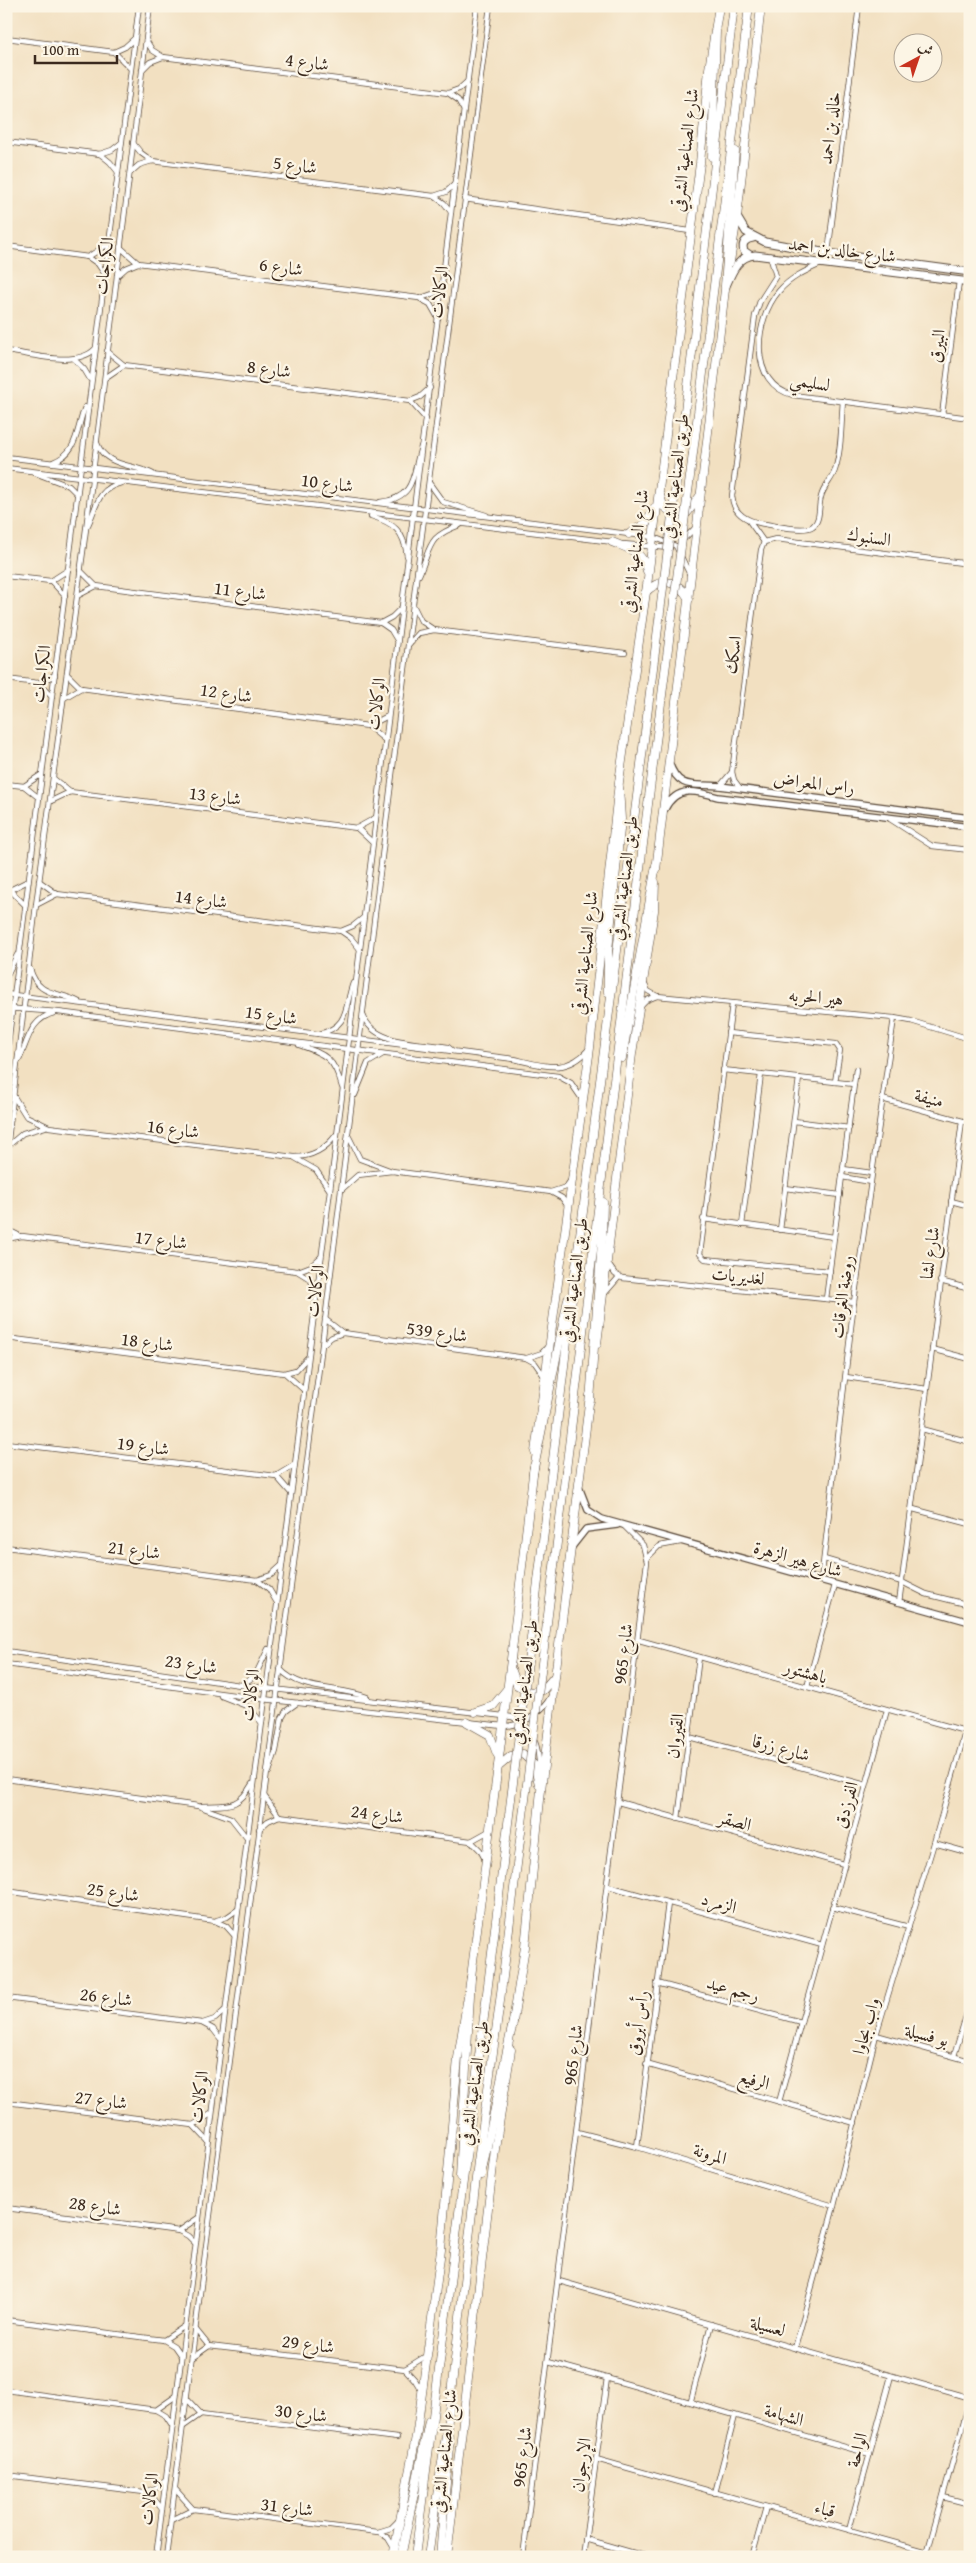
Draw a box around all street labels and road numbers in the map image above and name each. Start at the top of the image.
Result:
street label: شارع 4 [283,45,330,80]
street label: شارع الصناعية الشرقي [664,87,707,213]
street label: خالد بن احمد [812,90,847,166]
street label: شارع 5 [271,148,318,183]
street label: شارع خالد بن احمد [786,229,898,271]
street label: الكراجات [87,235,120,296]
street label: شارع 6 [257,250,304,285]
street label: الوكالات [422,264,455,320]
street label: البيرق [921,327,952,364]
street label: شارع 8 [245,352,292,387]
street label: لسليمي [787,365,832,402]
street label: طريق الصناعية الشرقي [653,412,698,540]
street label: شارع 10 [299,466,355,501]
street label: شارع الصناعية الشرقي [614,488,657,614]
street label: السنبوك [845,520,893,553]
street label: شارع 11 [212,574,268,609]
street label: اسكك [717,634,748,676]
street label: الكراجات [24,643,57,704]
street label: شارع 12 [198,675,254,712]
street label: الوكالات [359,676,392,732]
street label: راس المعراض [772,764,856,801]
street label: شارع 13 [187,779,243,814]
street label: طريق الصناعية الشرقي [602,814,647,942]
street label: شارع 14 [173,882,229,917]
street label: شارع الصناعية الشرقي [565,890,606,1016]
street label: هير الحربه [787,981,845,1012]
street label: شارع 15 [243,997,299,1034]
street label: منيفة [911,1081,947,1114]
street label: شارع 16 [145,1112,201,1147]
street label: طريق الصناعية الشرقي [552,1216,597,1344]
street label: شارع 17 [133,1223,189,1258]
street label: شارع لشا [912,1225,949,1281]
street label: روضة الغرقات [823,1254,860,1340]
street label: لغديريات [710,1259,766,1292]
street label: الوكالات [298,1263,331,1319]
street label: شارع 539 [405,1314,469,1351]
street label: شارع 18 [119,1325,175,1360]
street label: شارع 19 [115,1429,171,1464]
street label: شارع 21 [106,1533,162,1568]
street label: شارع هير الزهرة [750,1533,846,1586]
street label: طريق الصناعية الشرقي [502,1618,547,1746]
street label: شارع 965 [605,1622,642,1686]
street label: شارع 23 [163,1646,219,1683]
street label: باهشتور [779,1652,831,1691]
street label: الوكالات [233,1667,266,1723]
street label: القيروان [658,1712,691,1760]
street label: شارع زرقا [749,1727,813,1770]
street label: الفرزدق [826,1778,865,1831]
street label: شارع 24 [349,1797,405,1832]
street label: الصقر [714,1802,755,1838]
street label: شارع 25 [85,1874,141,1911]
street label: الزمرد [698,1885,740,1920]
street label: رجم عيد [703,1969,763,2012]
street label: شارع 26 [78,1980,134,2015]
street label: رأس أبروق [620,1989,655,2057]
street label: واب بجاوا [844,1994,887,2058]
street label: بو فسيلة [901,2016,952,2053]
street label: طريق الصناعية الشرقي [451,2019,498,2147]
street label: شارع 965 [555,2023,592,2087]
street label: الرفيع [734,2062,773,2100]
street label: الوكالات [182,2069,215,2125]
street label: شارع 27 [73,2083,129,2118]
street label: المرونة [690,2136,730,2171]
street label: شارع 28 [67,2188,123,2225]
street label: لعسيلة [747,2307,789,2343]
street label: شارع 29 [280,2327,336,2362]
street label: شارع الصناعية الشرقي [424,2388,465,2514]
street label: شارع 30 [273,2396,329,2431]
street label: الشهامة [761,2396,807,2433]
street label: شارع 965 [504,2425,541,2489]
street label: الواحة [839,2429,874,2470]
street label: الإرجوان [563,2436,598,2494]
street label: الوكالات [132,2471,165,2527]
street label: شارع 31 [259,2490,315,2525]
street label: قباء [812,2493,839,2524]

